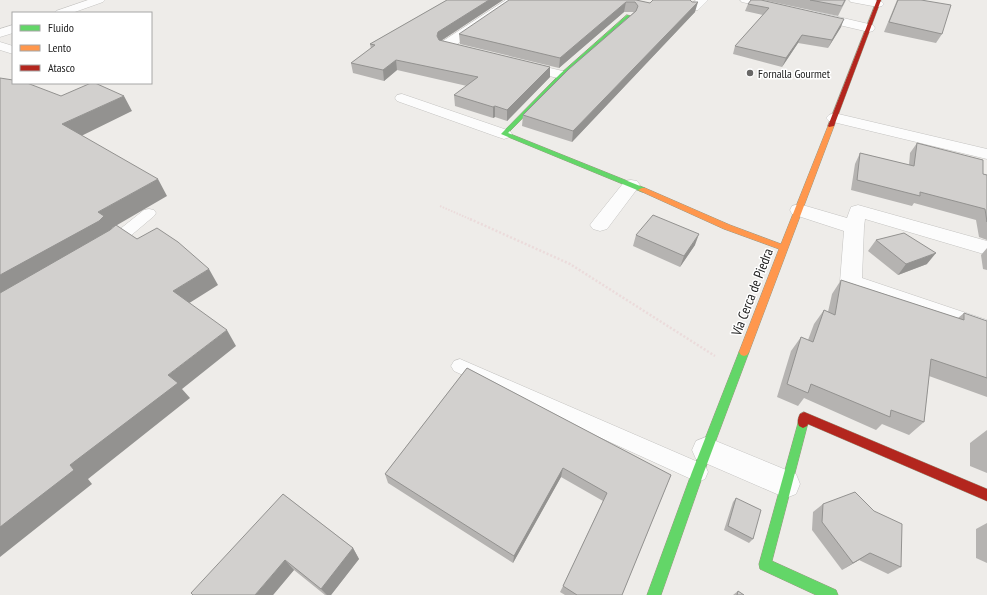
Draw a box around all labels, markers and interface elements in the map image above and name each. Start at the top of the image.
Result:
legend [12,12,152,84]
text: Fluido [48,20,74,35]
text: Lento [48,40,71,55]
text: Atasco [48,60,75,75]
place label: Fornalla Gourmet [758,66,831,81]
marker: Fornalla Gourmet [745,68,755,78]
street label: Vía Cerca de Piedra [727,246,777,339]

